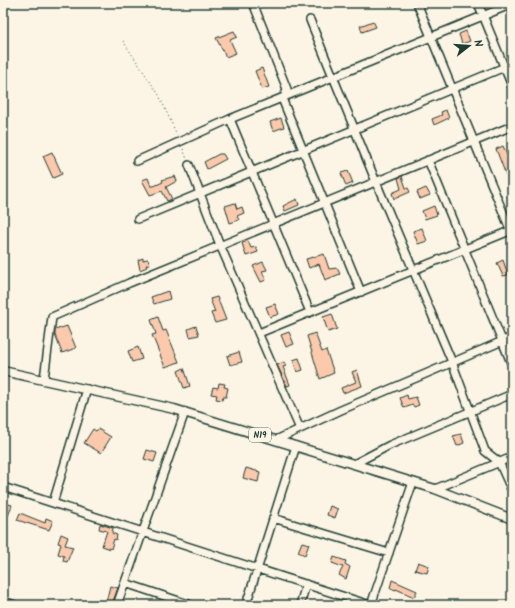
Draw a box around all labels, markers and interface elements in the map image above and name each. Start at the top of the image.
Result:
north arrow [449,26,489,66]
text: N [468,37,487,49]
road number: N19 [249,428,271,442]

